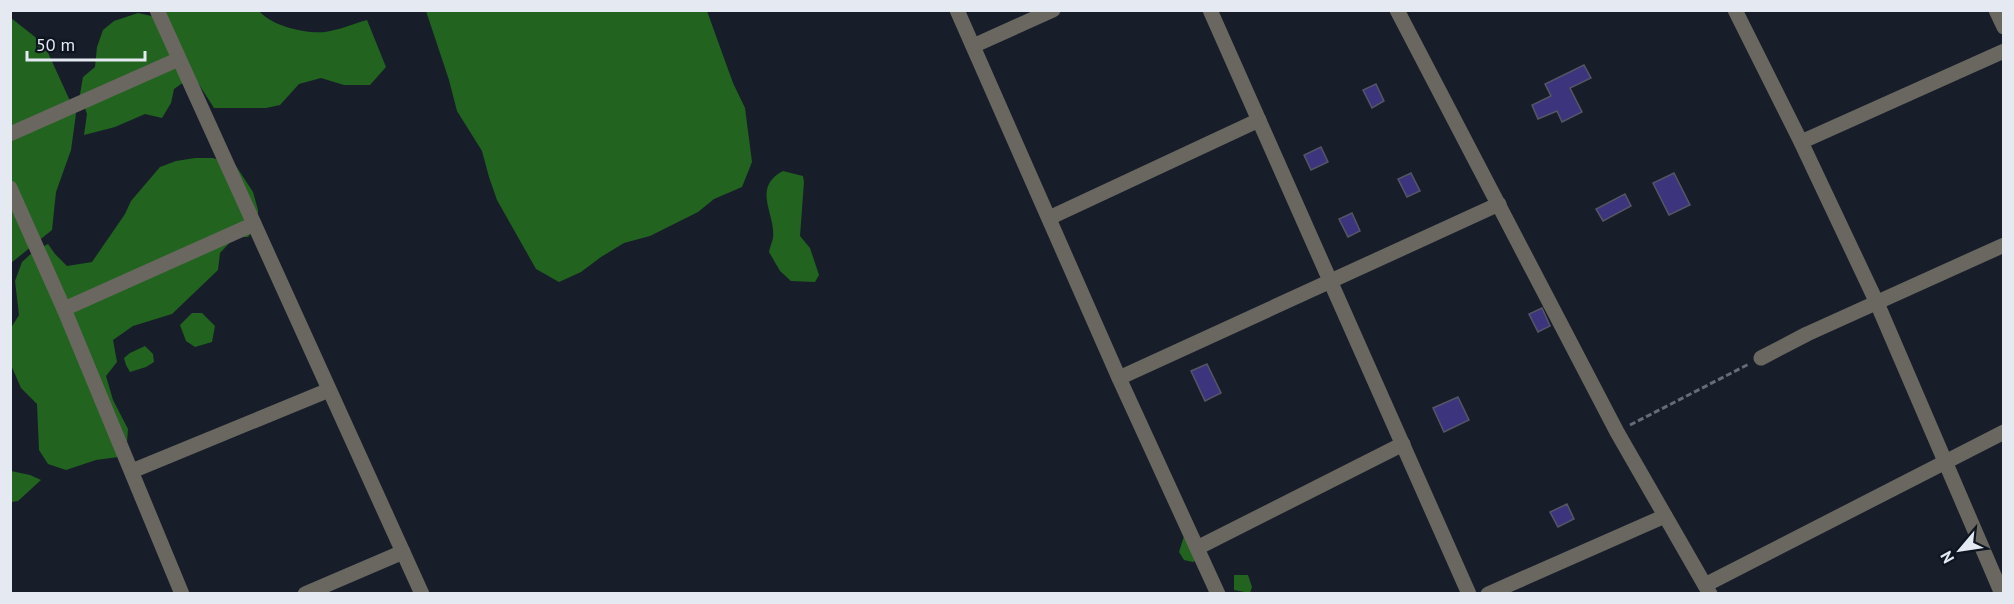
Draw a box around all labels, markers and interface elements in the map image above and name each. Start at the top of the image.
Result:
scale bar [27,24,146,62]
text: 50 m [36,33,75,56]
north arrow [1930,520,1990,580]
text: N [1936,548,1958,567]

